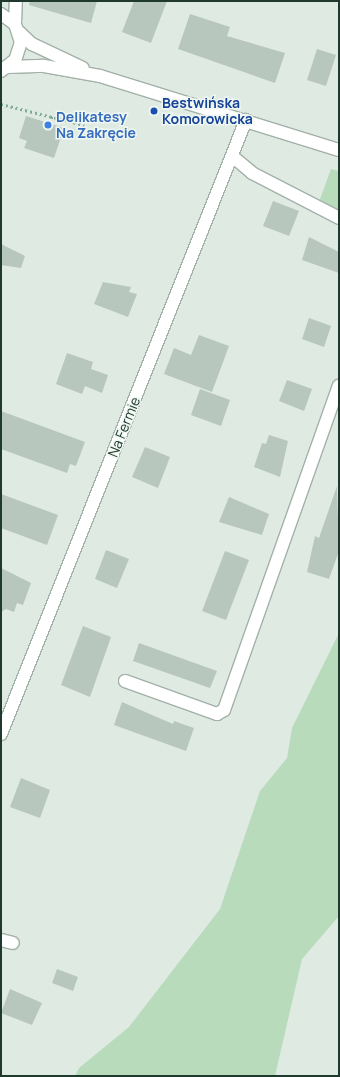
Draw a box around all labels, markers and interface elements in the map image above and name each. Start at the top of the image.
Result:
place label: Bestwińska Komorowicka [162,95,253,128]
marker: Bestwińska Komorowicka [149,106,159,116]
place label: Delikatesy Na Zakręcie [56,109,136,142]
marker: Delikatesy Na Zakręcie [43,120,53,130]
street label: Na Fermie [104,394,144,460]

